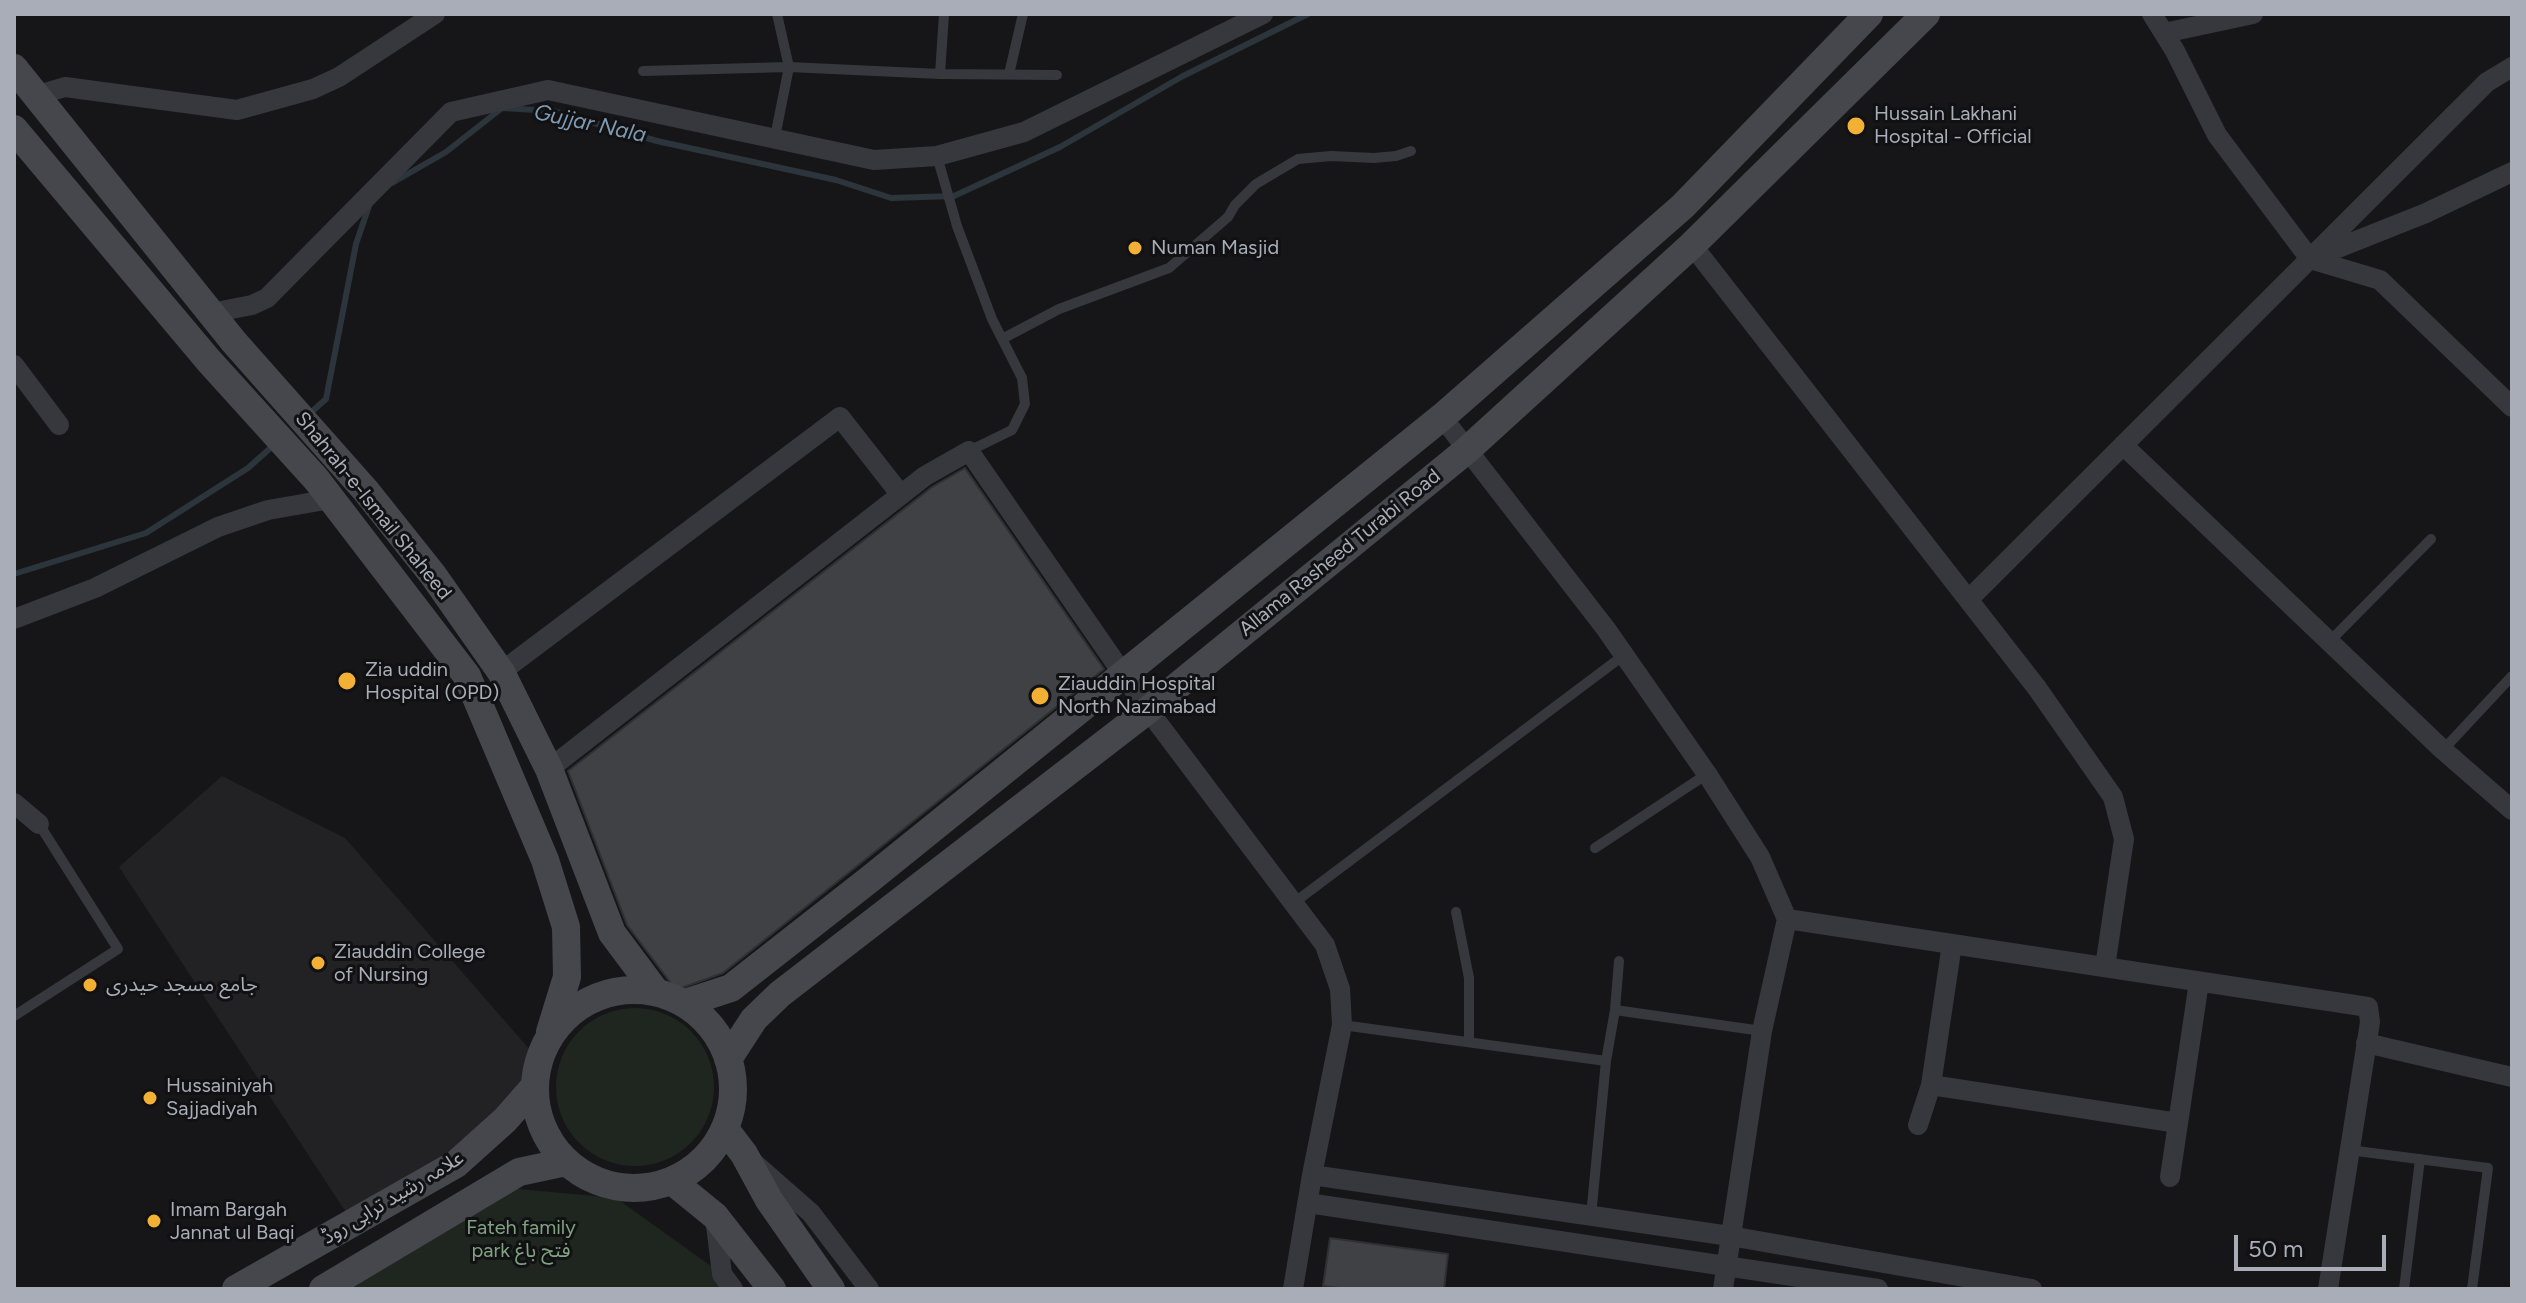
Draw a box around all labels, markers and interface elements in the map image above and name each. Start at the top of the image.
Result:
water label: Gujjar Nala [532,99,648,149]
place label: Hussain Lakhani Hospital - Official [1874,102,2032,149]
marker: Hussain Lakhani Hospital - Official [1845,115,1867,137]
place label: Numan Masjid [1151,236,1279,260]
marker: Numan Masjid [1126,239,1144,257]
street label: Shahrah-e-Ismail Shaheed [290,407,456,605]
street label: Allama Rasheed Turabi Road [1235,464,1445,642]
place label: Zia uddin Hospital (OPD) [365,658,499,705]
marker: Zia uddin Hospital (OPD) [336,670,358,692]
place label: Ziauddin Hospital North Nazimabad [1058,672,1216,719]
marker: Ziauddin Hospital North Nazimabad [1029,685,1051,707]
place label: Ziauddin College of Nursing [334,940,485,987]
marker: Ziauddin College of Nursing [309,954,327,972]
place label: جامع مسجد حیدری [106,973,258,997]
marker: جامع مسجد حیدری [81,976,99,994]
place label: Hussainiyah Sajjadiyah [166,1074,273,1121]
marker: Hussainiyah Sajjadiyah [141,1089,159,1107]
street label: علامہ رشید ترابی روڈ [318,1146,468,1250]
place label: Imam Bargah Jannat ul Baqi [170,1198,295,1245]
marker: Imam Bargah Jannat ul Baqi [145,1212,163,1230]
park label: Fateh family park فتح باغ [466,1216,576,1263]
scale bar [2238,1219,2390,1269]
text: 50 m [2248,1234,2304,1263]

